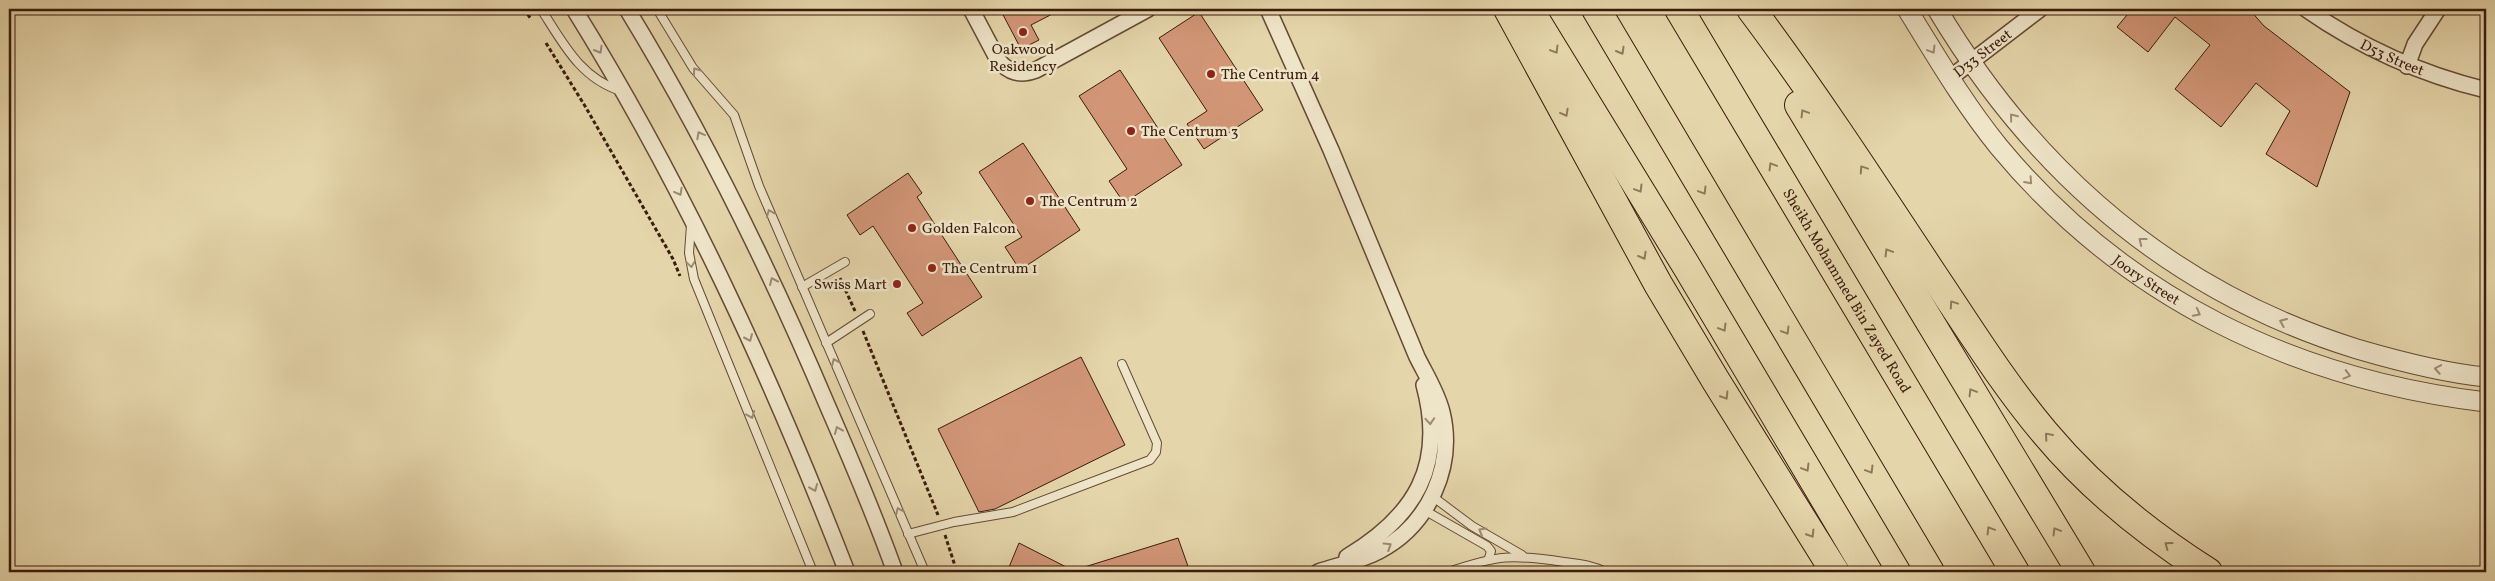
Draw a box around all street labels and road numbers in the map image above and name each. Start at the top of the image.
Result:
street label: D33 Street [1950,25,2017,83]
street label: D53 Street [2356,35,2427,82]
street label: Sheikh Mohammed Bin Zayed Road [1777,185,1915,398]
street label: Joory Street [2107,251,2183,311]

